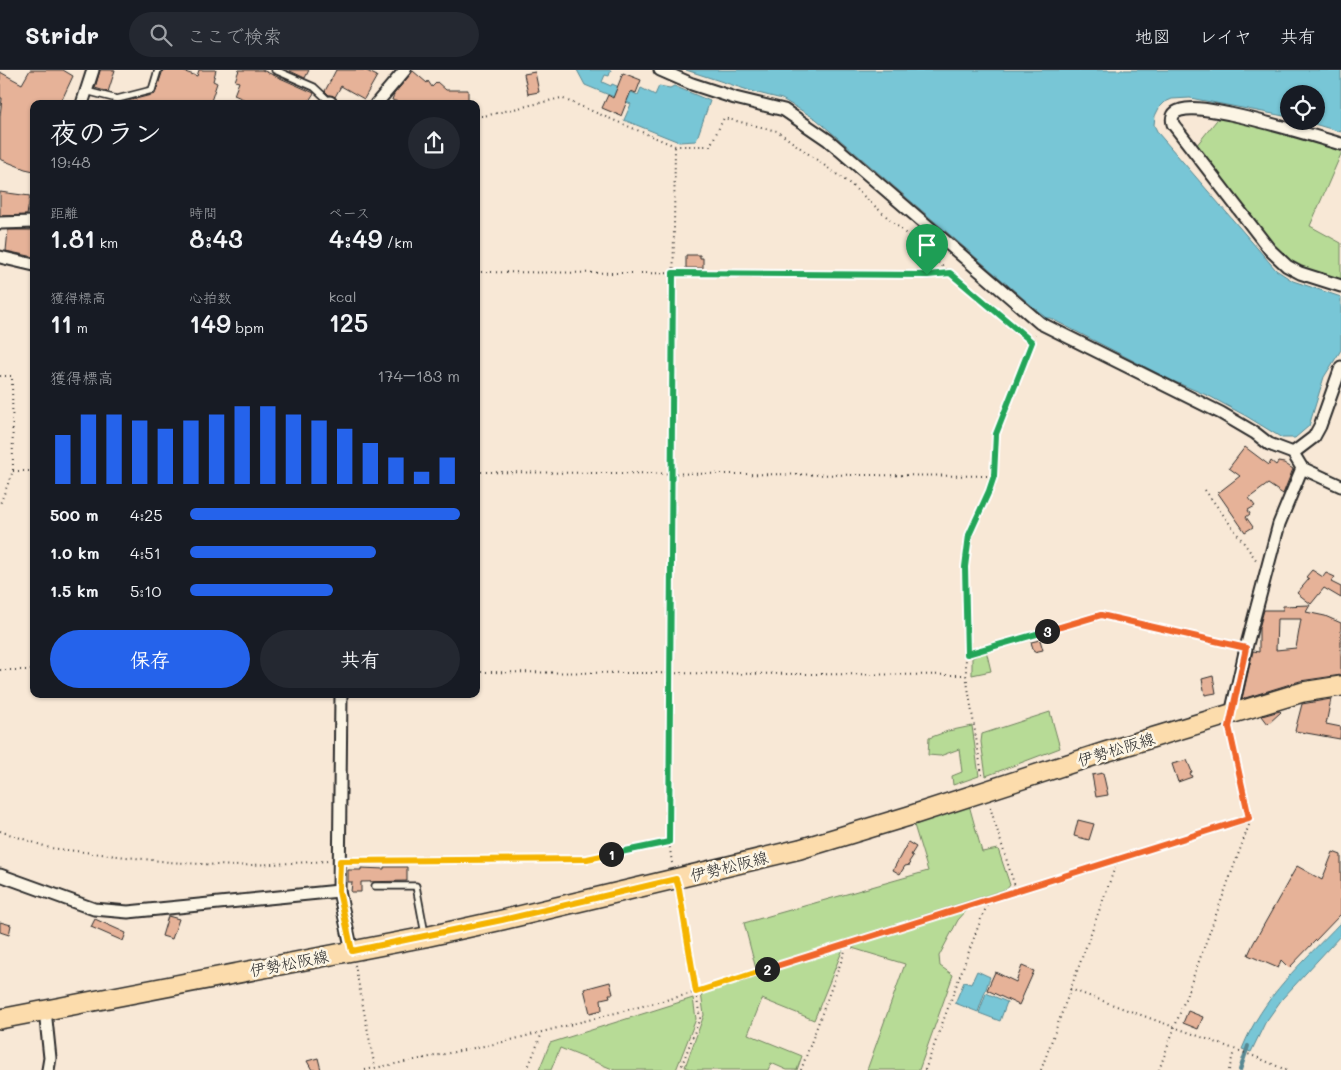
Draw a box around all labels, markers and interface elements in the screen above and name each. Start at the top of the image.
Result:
search box [129,12,479,57]
text: Stridr [25,19,99,50]
icon: search [147,21,175,49]
text: ここで検索 [187,23,282,48]
text: 地図 [1135,24,1171,48]
text: レイヤ [1199,24,1252,48]
text: 共有 [1280,24,1316,48]
map controls [1280,85,1325,130]
button: locate [1280,85,1325,130]
text: 夜のラン [50,114,162,150]
button: share [408,117,460,169]
text: 19:48 [50,151,91,172]
text: 距離 [50,203,78,222]
text: 時間 [189,203,217,222]
text: ペース [329,203,370,222]
text: 1.81 [50,222,95,254]
text: 8:43 [189,222,243,254]
text: 4:49 [329,222,382,254]
pin [906,224,948,275]
icon: arrive [913,231,941,259]
text: km [95,233,118,252]
text: /km [382,233,413,252]
text: kcal [329,287,357,306]
text: 獲得標高 [50,288,106,307]
text: 心拍数 [189,288,231,307]
text: 125 [329,306,368,338]
text: 11 [50,307,72,339]
text: 149 [189,307,231,339]
text: m [72,318,88,337]
text: bpm [231,318,264,337]
text: 174–183 m [377,365,460,386]
text: 獲得標高 [50,367,114,388]
text: 500 m [50,504,98,525]
text: 4:25 [130,504,163,525]
text: 1.0 km [50,542,99,563]
text: 4:51 [130,542,161,563]
text: 1.5 km [50,580,98,601]
text: 5:10 [130,580,161,601]
pin: 3 [1034,618,1060,644]
text: 3 [1043,622,1052,641]
button: 保存 [50,630,250,688]
button: 共有 [260,630,460,688]
street label: 伊勢松阪線 [1075,727,1157,770]
pin: 1 [598,842,624,866]
text: 1 [608,845,615,864]
street label: 伊勢松阪線 [688,846,770,885]
street label: 伊勢松阪線 [248,945,330,980]
pin: 2 [754,956,780,982]
text: 2 [764,960,771,979]

